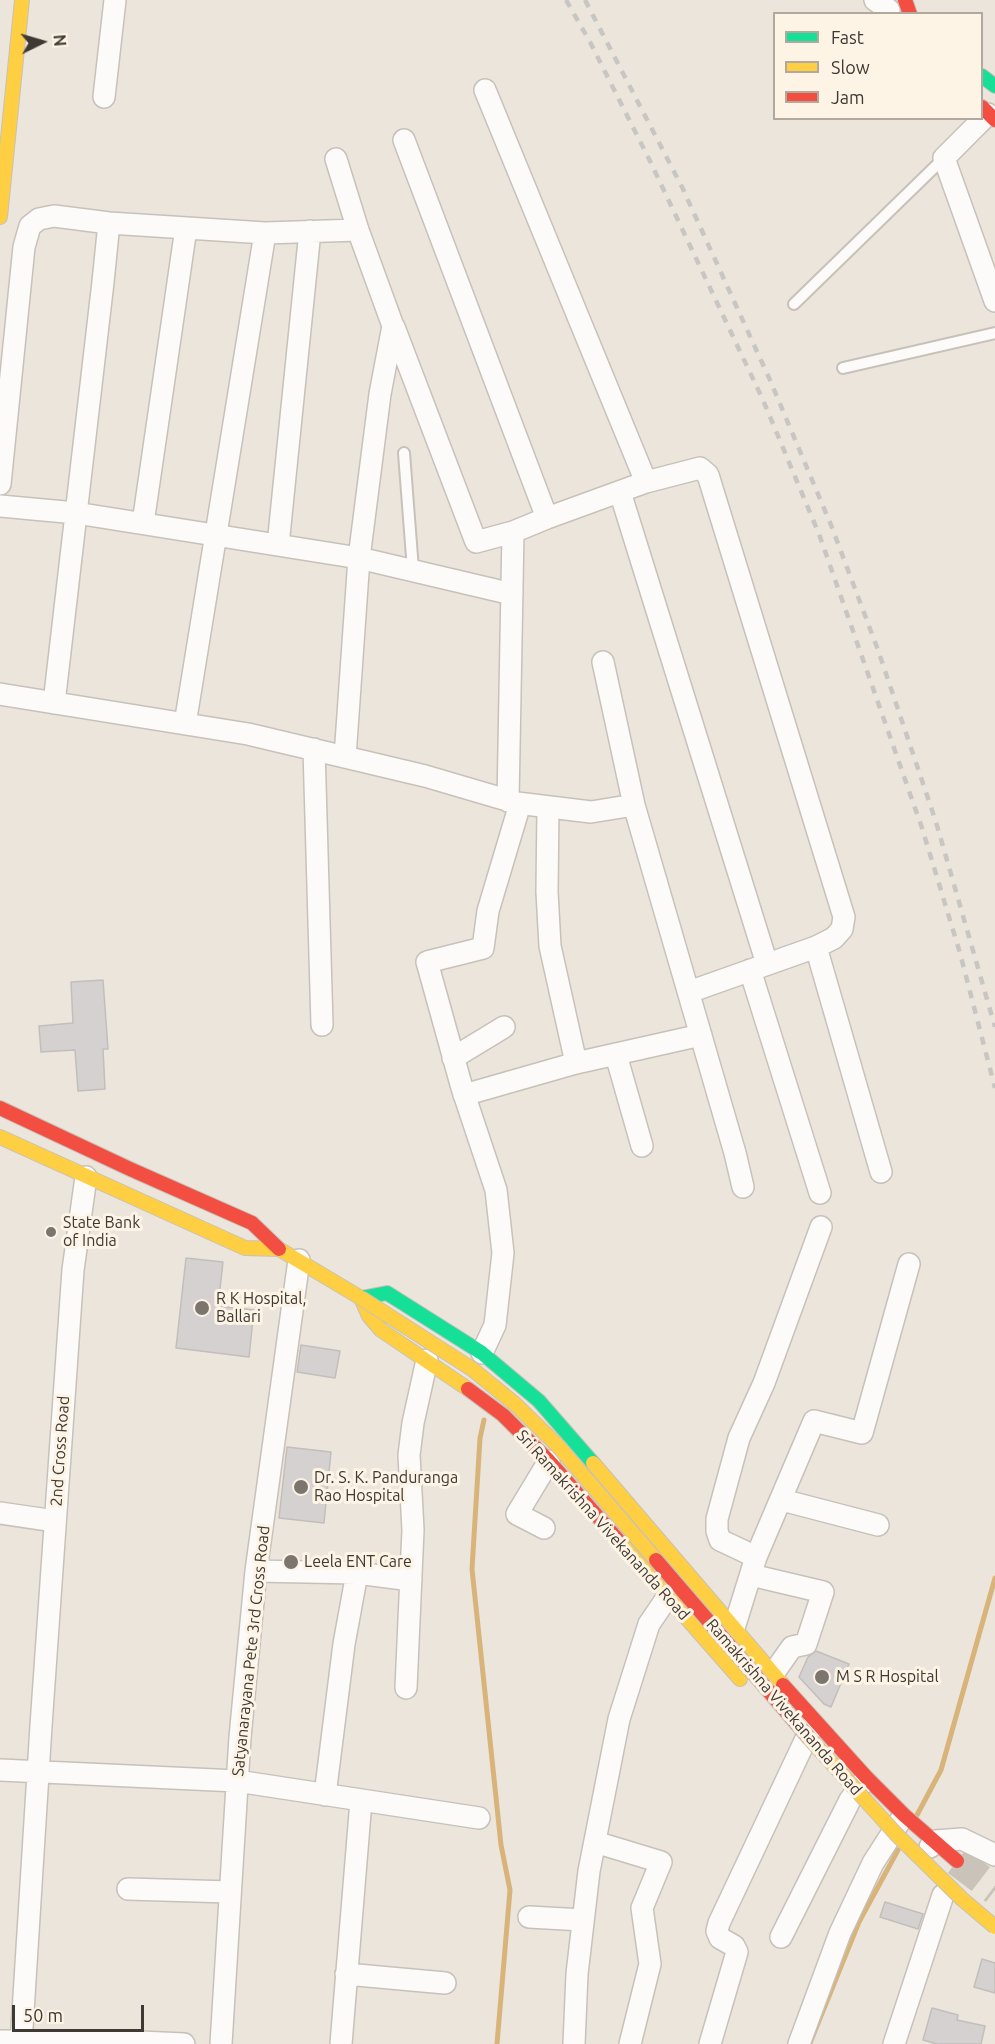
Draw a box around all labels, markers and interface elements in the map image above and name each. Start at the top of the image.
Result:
north arrow [12,12,72,72]
legend [773,12,983,120]
text: Fast [831,27,864,47]
text: N [50,34,69,47]
text: Slow [831,57,870,77]
text: Jam [831,87,865,107]
place label: State Bank of India [63,1213,140,1251]
marker: State Bank of India [44,1225,58,1239]
place label: R K Hospital, Ballari [216,1289,306,1327]
marker: R K Hospital, Ballari [193,1299,211,1317]
street label: 2nd Cross Road [47,1395,73,1507]
street label: Sri Ramakrishna Vivekananda Road [512,1426,694,1624]
place label: Dr. S. K. Panduranga Rao Hospital [314,1468,458,1506]
marker: Dr. S. K. Panduranga Rao Hospital [292,1478,310,1496]
street label: Satyanarayana Pete 3rd Cross Road [228,1525,274,1777]
place label: Leela ENT Care [304,1552,412,1572]
marker: Leela ENT Care [282,1553,300,1571]
street label: Ramakrishna Vivekananda Road [702,1615,866,1799]
place label: M S R Hospital [836,1667,939,1687]
marker: M S R Hospital [813,1668,831,1686]
scale bar [15,1993,147,2031]
text: 50 m [23,2005,63,2025]

